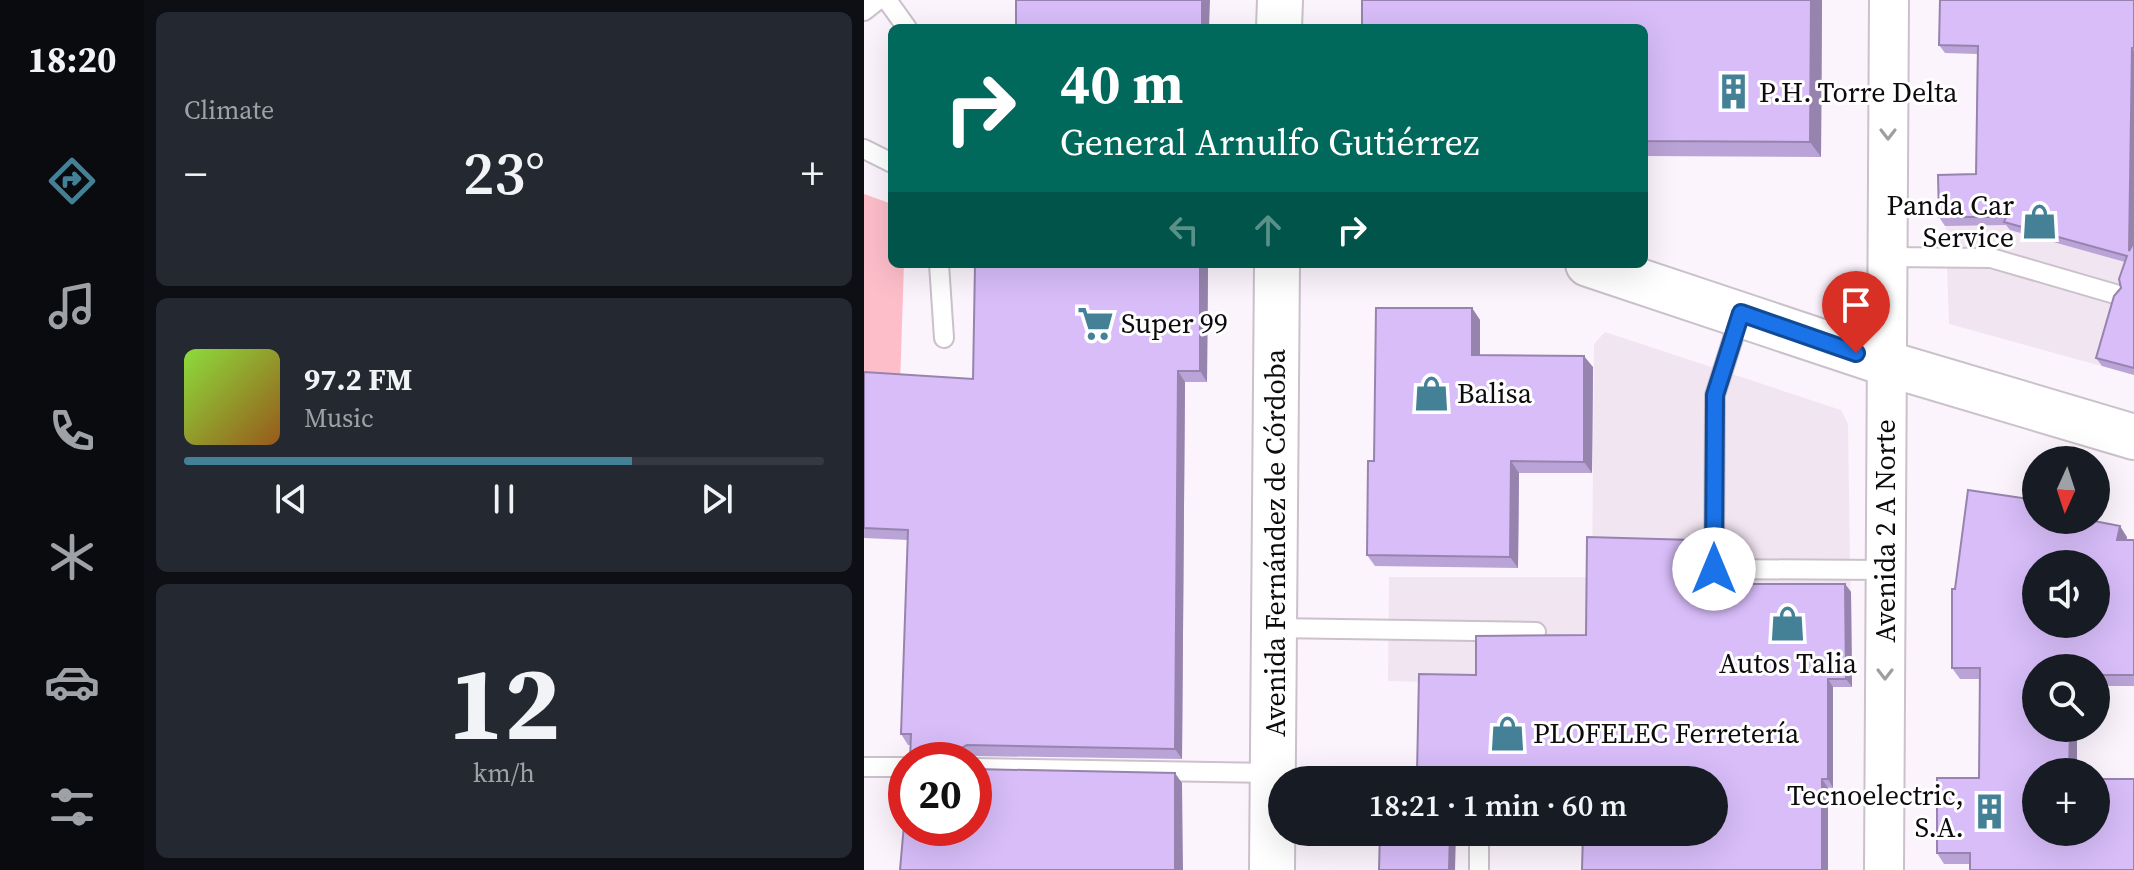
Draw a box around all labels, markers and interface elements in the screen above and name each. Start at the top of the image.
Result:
text: 18:20 [28,35,116,84]
text: 40 m [1060,45,1183,122]
icon: right [928,56,1032,160]
building icon: P.H. Torre Delta [1714,73,1752,111]
place label: P.H. Torre Delta [1759,73,1958,111]
text: Climate [184,92,274,128]
text: General Arnulfo Gutiérrez [1060,118,1479,167]
one-way arrow [1879,128,1897,141]
text: 23° [463,132,545,214]
text: − [184,143,207,204]
text: + [801,143,824,204]
icon: directions [44,153,100,209]
place label: Panda Car Service [1886,186,2014,256]
shop icon: Panda Car Service [2021,202,2059,240]
icon: left [1162,208,1206,252]
icon: ahead [1246,208,1290,252]
icon: right [1330,208,1374,252]
pin [1822,271,1890,353]
icon: music [44,278,100,334]
icon: arrive [1834,283,1878,327]
supermarket icon: Super 99 [1076,304,1114,342]
place label: Super 99 [1121,304,1228,342]
street label: Avenida Fernández de Córdoba [1256,348,1294,737]
text: 97.2 FM [304,359,412,400]
shop icon: Balisa [1412,374,1450,412]
place label: Balisa [1457,374,1533,412]
text: Music [304,400,374,436]
icon: phone [44,403,100,459]
street label: Avenida 2 A Norte [1866,419,1904,643]
north arrow [2022,446,2110,534]
map controls [2022,446,2110,846]
icon: previous [269,477,313,521]
icon: pause [482,477,526,521]
icon: next [695,477,739,521]
position arrow [1672,527,1756,611]
icon: climate [44,529,100,585]
button: sound [2022,550,2110,638]
shop icon: Autos Talia [1769,604,1807,642]
text: 12 [448,631,560,774]
place label: Autos Talia [1719,644,1858,682]
icon: car [44,654,100,710]
button: search [2022,654,2110,742]
one-way arrow [1876,668,1893,681]
shop icon: PLOFELEC Ferretería [1488,714,1526,752]
place label: PLOFELEC Ferretería [1533,714,1800,752]
speed limit sign: 20 [888,742,992,846]
text: km/h [473,755,535,791]
button: + [2022,758,2110,846]
place label: Tecnoelectric, S.A. [1787,776,1964,846]
icon: filters [44,779,100,835]
text: 18:21 · 1 min · 60 m [1369,785,1627,826]
building icon: Tecnoelectric, S.A. [1971,792,2009,830]

